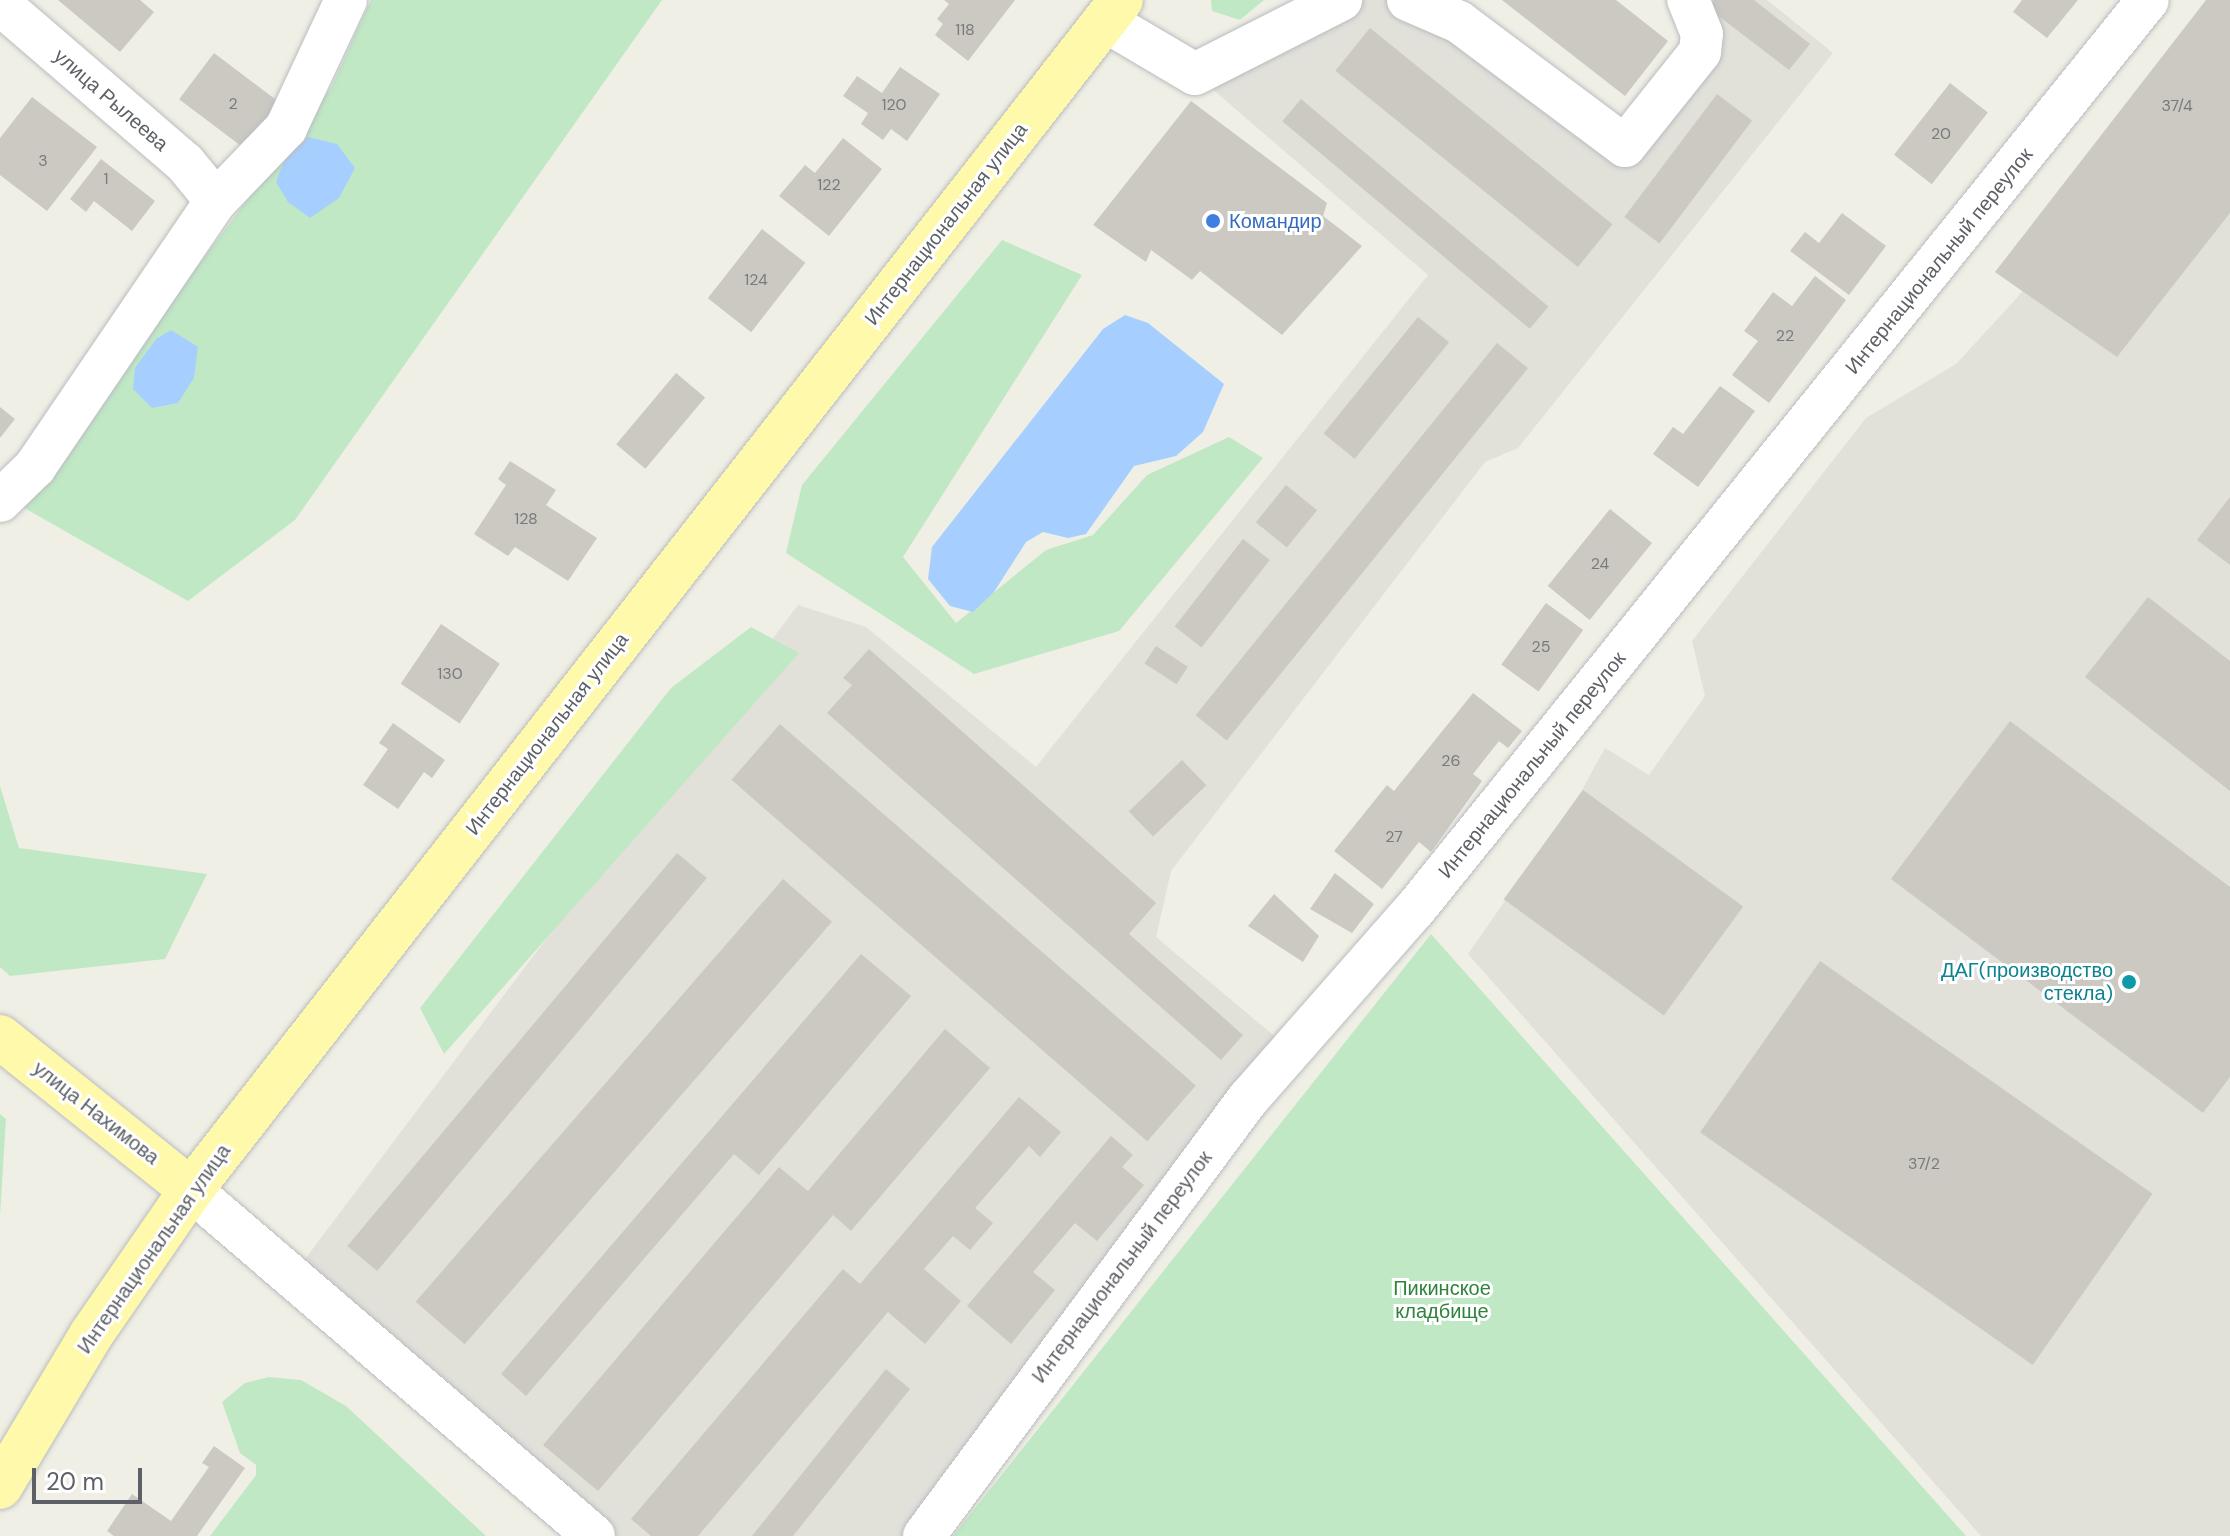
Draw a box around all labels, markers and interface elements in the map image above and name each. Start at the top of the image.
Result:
house number: 118 [955,20,975,40]
street label: улица Рылеева [49,44,173,156]
house number: 2 [228,94,238,114]
house number: 120 [882,95,906,115]
house number: 37/4 [2161,96,2193,116]
street label: Интернациональная улица [860,118,1032,330]
house number: 20 [1931,124,1951,144]
street label: Интернациональный переулок [1840,143,2038,379]
house number: 3 [38,151,48,171]
house number: 1 [104,169,108,189]
house number: 122 [817,175,841,195]
place label: Командир [1229,209,1322,233]
marker: Командир [1204,212,1222,230]
house number: 124 [744,270,768,290]
house number: 22 [1776,326,1794,346]
house number: 128 [514,509,538,529]
house number: 24 [1591,554,1609,574]
street label: Интернациональная улица [461,628,633,840]
house number: 25 [1532,637,1550,657]
street label: Интернациональный переулок [1433,647,1631,883]
house number: 130 [437,664,463,684]
house number: 26 [1441,751,1461,771]
house number: 27 [1385,827,1403,847]
place label: ДАГ(производство стекла) [1941,958,2113,1005]
marker: ДАГ(производство стекла) [2120,973,2138,991]
street label: улица Нахимова [28,1056,164,1170]
street label: Интернациональная улица [72,1140,236,1358]
street label: Интернациональный переулок [1027,1146,1217,1388]
house number: 37/2 [1908,1154,1940,1174]
park label: Пикинское кладбище [1393,1277,1491,1324]
scale bar [36,1452,146,1502]
text: 20 m [46,1466,104,1497]

